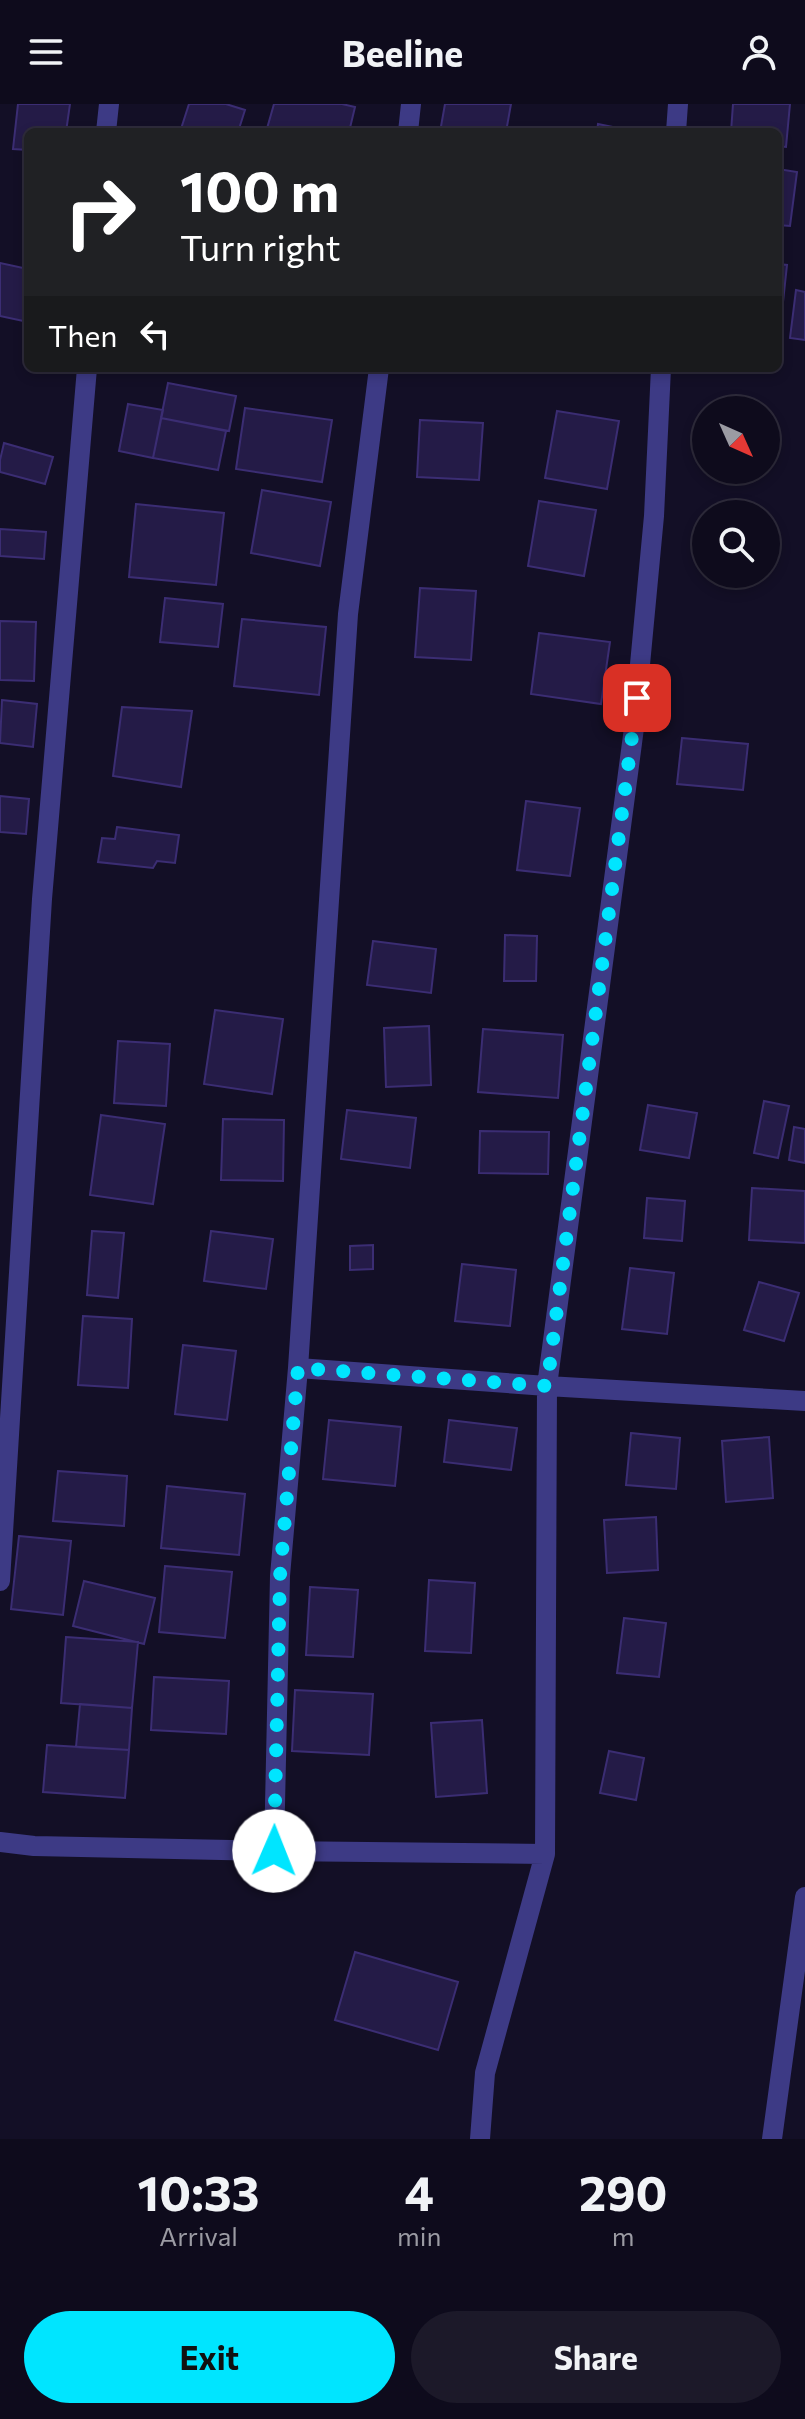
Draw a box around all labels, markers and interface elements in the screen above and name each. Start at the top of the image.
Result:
icon: menu [24,30,68,74]
text: Beeline [342,30,463,74]
icon: person [737,30,781,74]
text: 100 m [180,155,339,224]
icon: right [48,160,152,264]
text: Turn right [180,224,341,268]
icon: left [133,312,177,356]
text: Then [48,316,117,353]
north arrow [692,396,780,484]
map controls [692,396,780,588]
button: search [692,500,780,588]
pin [603,664,671,732]
icon: arrive [615,676,659,720]
position arrow [232,1809,316,1893]
text: 10:33 [138,2162,260,2221]
text: 4 [404,2162,434,2221]
text: 290 [579,2162,667,2221]
text: Arrival [159,2220,238,2251]
text: min [397,2220,441,2251]
text: m [612,2220,635,2251]
button: Exit [24,2311,395,2403]
button: Share [411,2311,781,2403]

